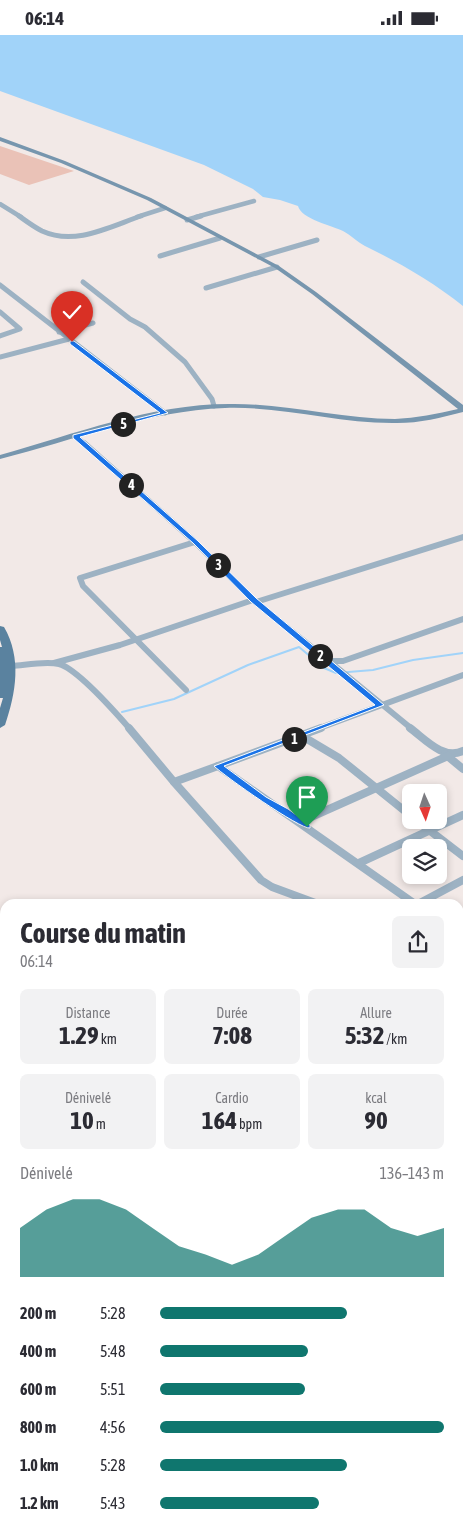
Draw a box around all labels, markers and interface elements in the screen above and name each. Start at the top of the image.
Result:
text: 06:14 [25,7,64,29]
pin [51,291,93,342]
icon: check [58,298,86,326]
pin: 5 [110,411,136,437]
text: 5 [120,416,127,432]
pin: 4 [118,473,144,497]
text: 4 [128,477,135,493]
pin: 3 [206,553,230,577]
text: 3 [215,557,222,573]
pin: 2 [308,643,332,669]
text: 2 [317,648,324,664]
pin: 1 [282,727,306,751]
text: 1 [291,731,298,747]
pin [286,776,328,827]
icon: arrive [293,783,321,811]
north arrow [402,784,448,829]
map controls [402,784,447,884]
button: layers [402,839,447,884]
button: share [392,916,444,968]
text: Course du matin [20,917,186,949]
text: 06:14 [20,952,53,970]
text: Distance [66,1005,110,1021]
text: Durée [216,1005,248,1021]
text: Allure [360,1005,392,1021]
text: 1.29 [59,1021,99,1049]
text: 7:08 [212,1021,252,1049]
text: 5:32 [345,1021,384,1049]
text: km [99,1031,117,1047]
text: /km [384,1031,407,1047]
text: Dénivelé [65,1090,111,1106]
text: Cardio [215,1090,249,1106]
text: kcal [365,1090,387,1106]
text: 10 [70,1106,94,1134]
text: 164 [202,1106,237,1134]
text: 90 [364,1106,388,1134]
text: m [94,1116,106,1132]
text: bpm [237,1116,262,1132]
text: Dénivelé [20,1164,73,1182]
text: 136–143 m [380,1164,444,1182]
text: 200 m [20,1304,56,1322]
text: 5:28 [100,1304,125,1322]
text: 400 m [20,1342,56,1360]
text: 5:48 [100,1342,125,1360]
text: 600 m [20,1380,56,1398]
text: 5:51 [100,1380,125,1398]
text: 800 m [20,1418,56,1436]
text: 4:56 [100,1418,125,1436]
text: 1.0 km [20,1456,59,1474]
text: 5:28 [100,1456,125,1474]
text: 1.2 km [20,1494,59,1512]
text: 5:43 [100,1494,125,1512]

